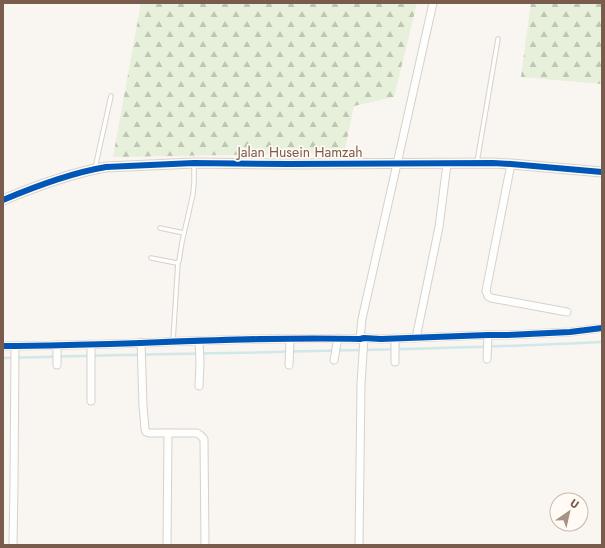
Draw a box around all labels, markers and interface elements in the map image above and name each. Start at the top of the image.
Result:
street label: Jalan Husein Hamzah [235,142,363,162]
north arrow [549,492,589,532]
text: U [567,495,582,513]

